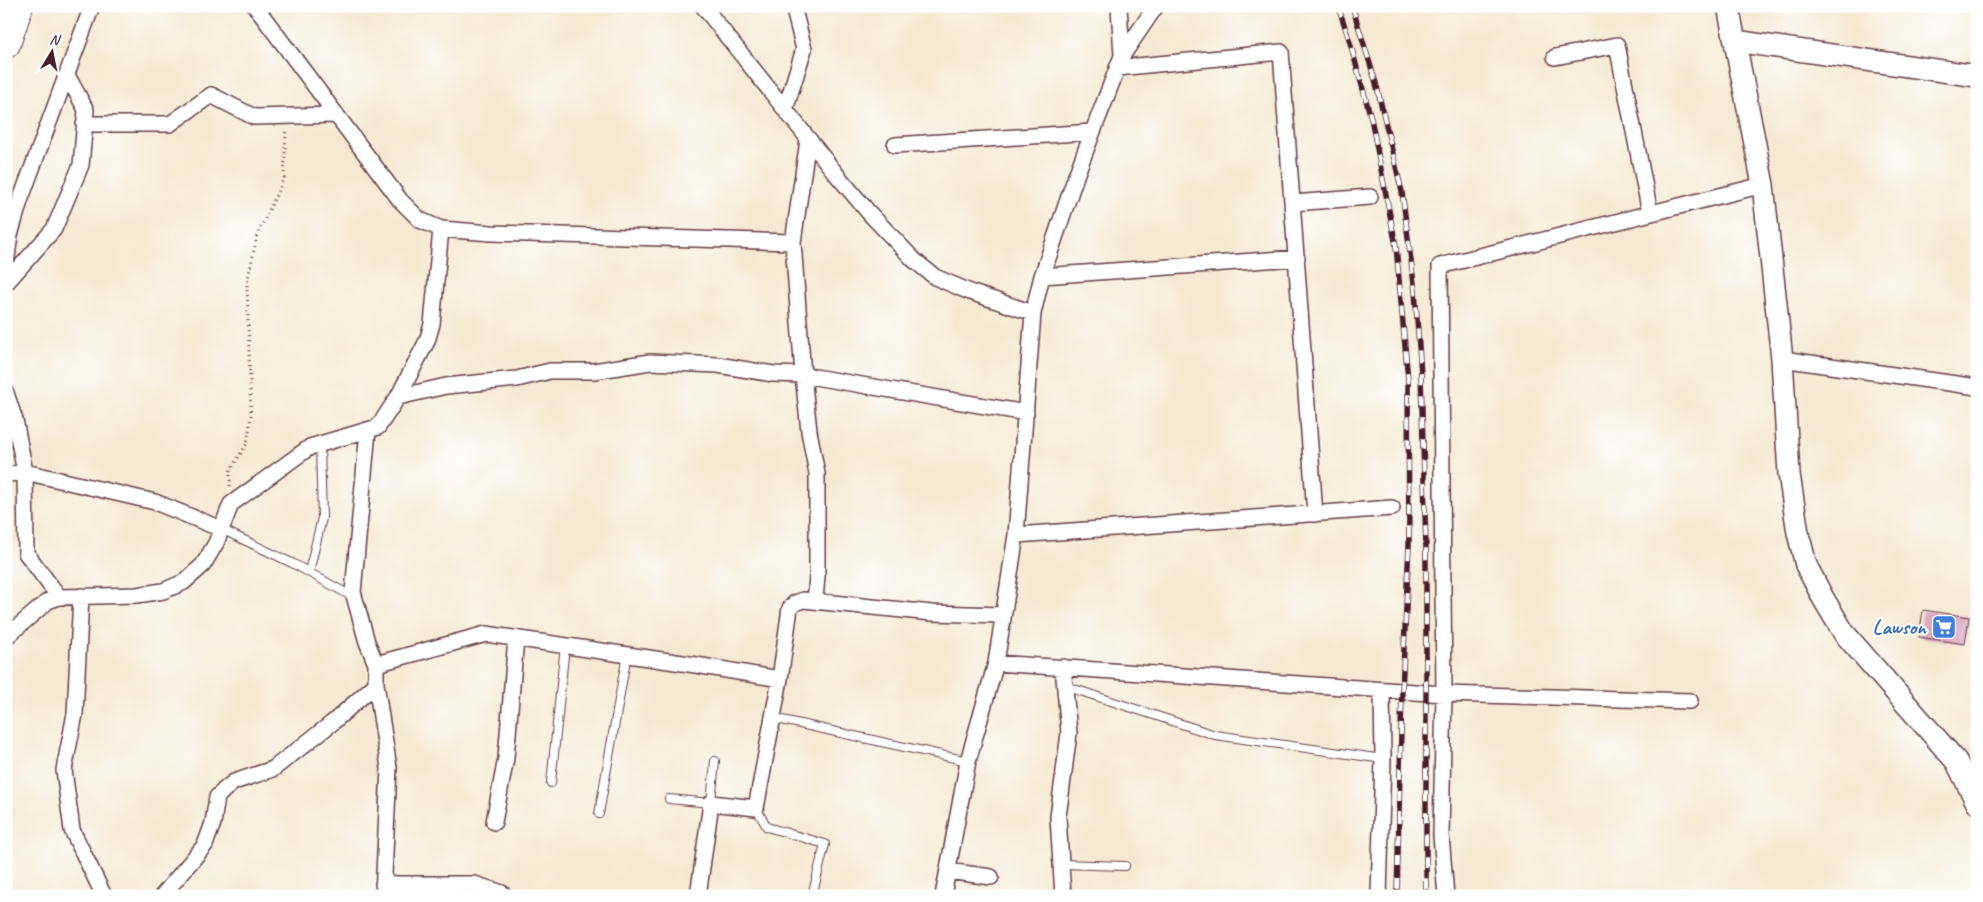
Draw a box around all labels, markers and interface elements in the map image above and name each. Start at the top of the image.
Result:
north arrow [28,28,78,78]
text: N [48,31,62,49]
place label: Lawson [1872,614,1927,640]
supermarket icon: Lawson [1931,614,1957,640]

